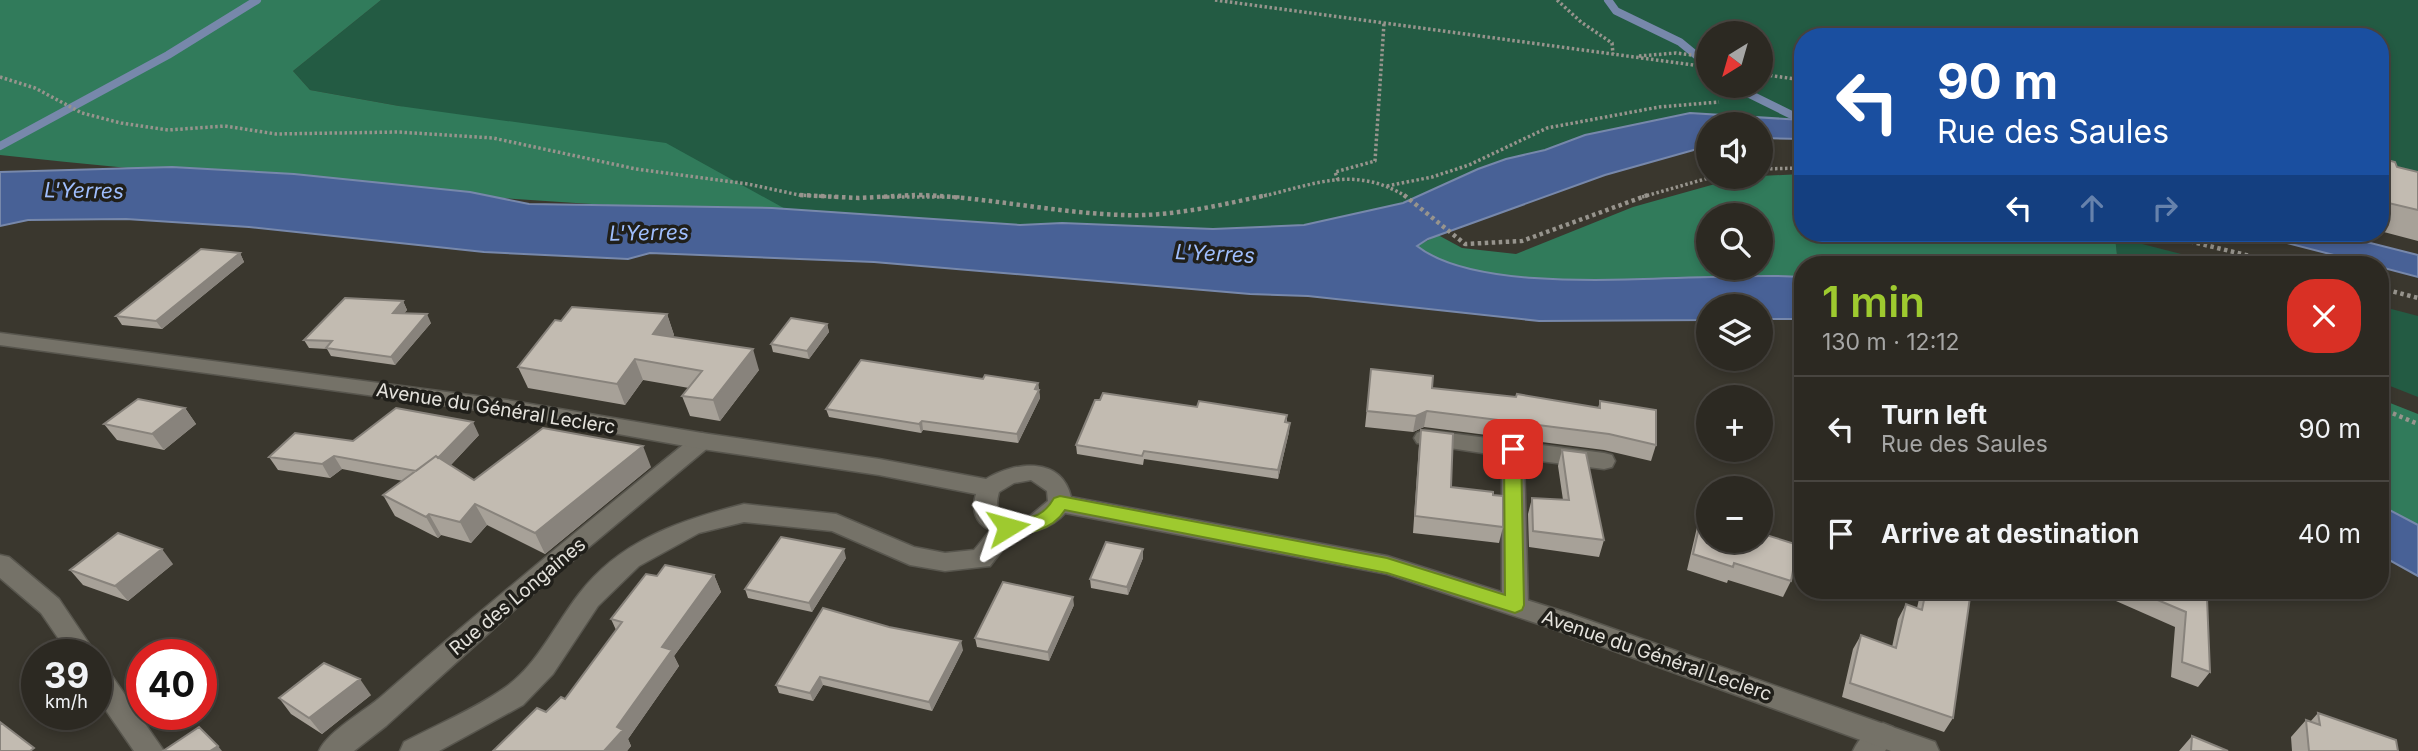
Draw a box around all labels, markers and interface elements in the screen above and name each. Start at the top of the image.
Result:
north arrow [1696,21,1773,98]
map controls [1696,21,1773,553]
text: 90 m [1937,52,2058,111]
icon: left [1822,56,1913,147]
button: sound [1696,112,1773,189]
text: Rue des Saules [1937,112,2169,151]
water label: L'Yerres [44,177,124,204]
icon: left [2000,189,2038,227]
icon: ahead [2073,189,2111,227]
icon: right [2146,189,2184,227]
button: search [1696,203,1773,280]
water label: L'Yerres [609,219,689,246]
water label: L'Yerres [1174,239,1256,268]
text: 1 min [1822,276,1925,327]
button: close [2287,279,2361,353]
button: layers [1696,294,1773,371]
text: 130 m · 12:12 [1822,328,1960,356]
street label: Avenue du Général Leclerc [375,378,617,439]
button: + [1696,385,1773,462]
text: Turn left [1881,399,1987,430]
icon: left [1822,410,1860,448]
text: 90 m [2298,413,2361,444]
pin [1483,419,1543,479]
icon: arrive [1494,430,1532,468]
text: Rue des Saules [1881,430,2048,458]
button: − [1696,476,1773,553]
position arrow [971,490,1045,564]
icon: arrive [1822,515,1860,553]
text: Arrive at destination [1881,518,2140,549]
text: 40 m [2298,518,2361,549]
street label: Rue des Longaines [445,533,590,660]
street label: Avenue du Général Leclerc [1539,605,1775,706]
speed limit sign: 40 [126,639,217,730]
text: 39 [44,654,89,696]
text: km/h [45,691,88,712]

